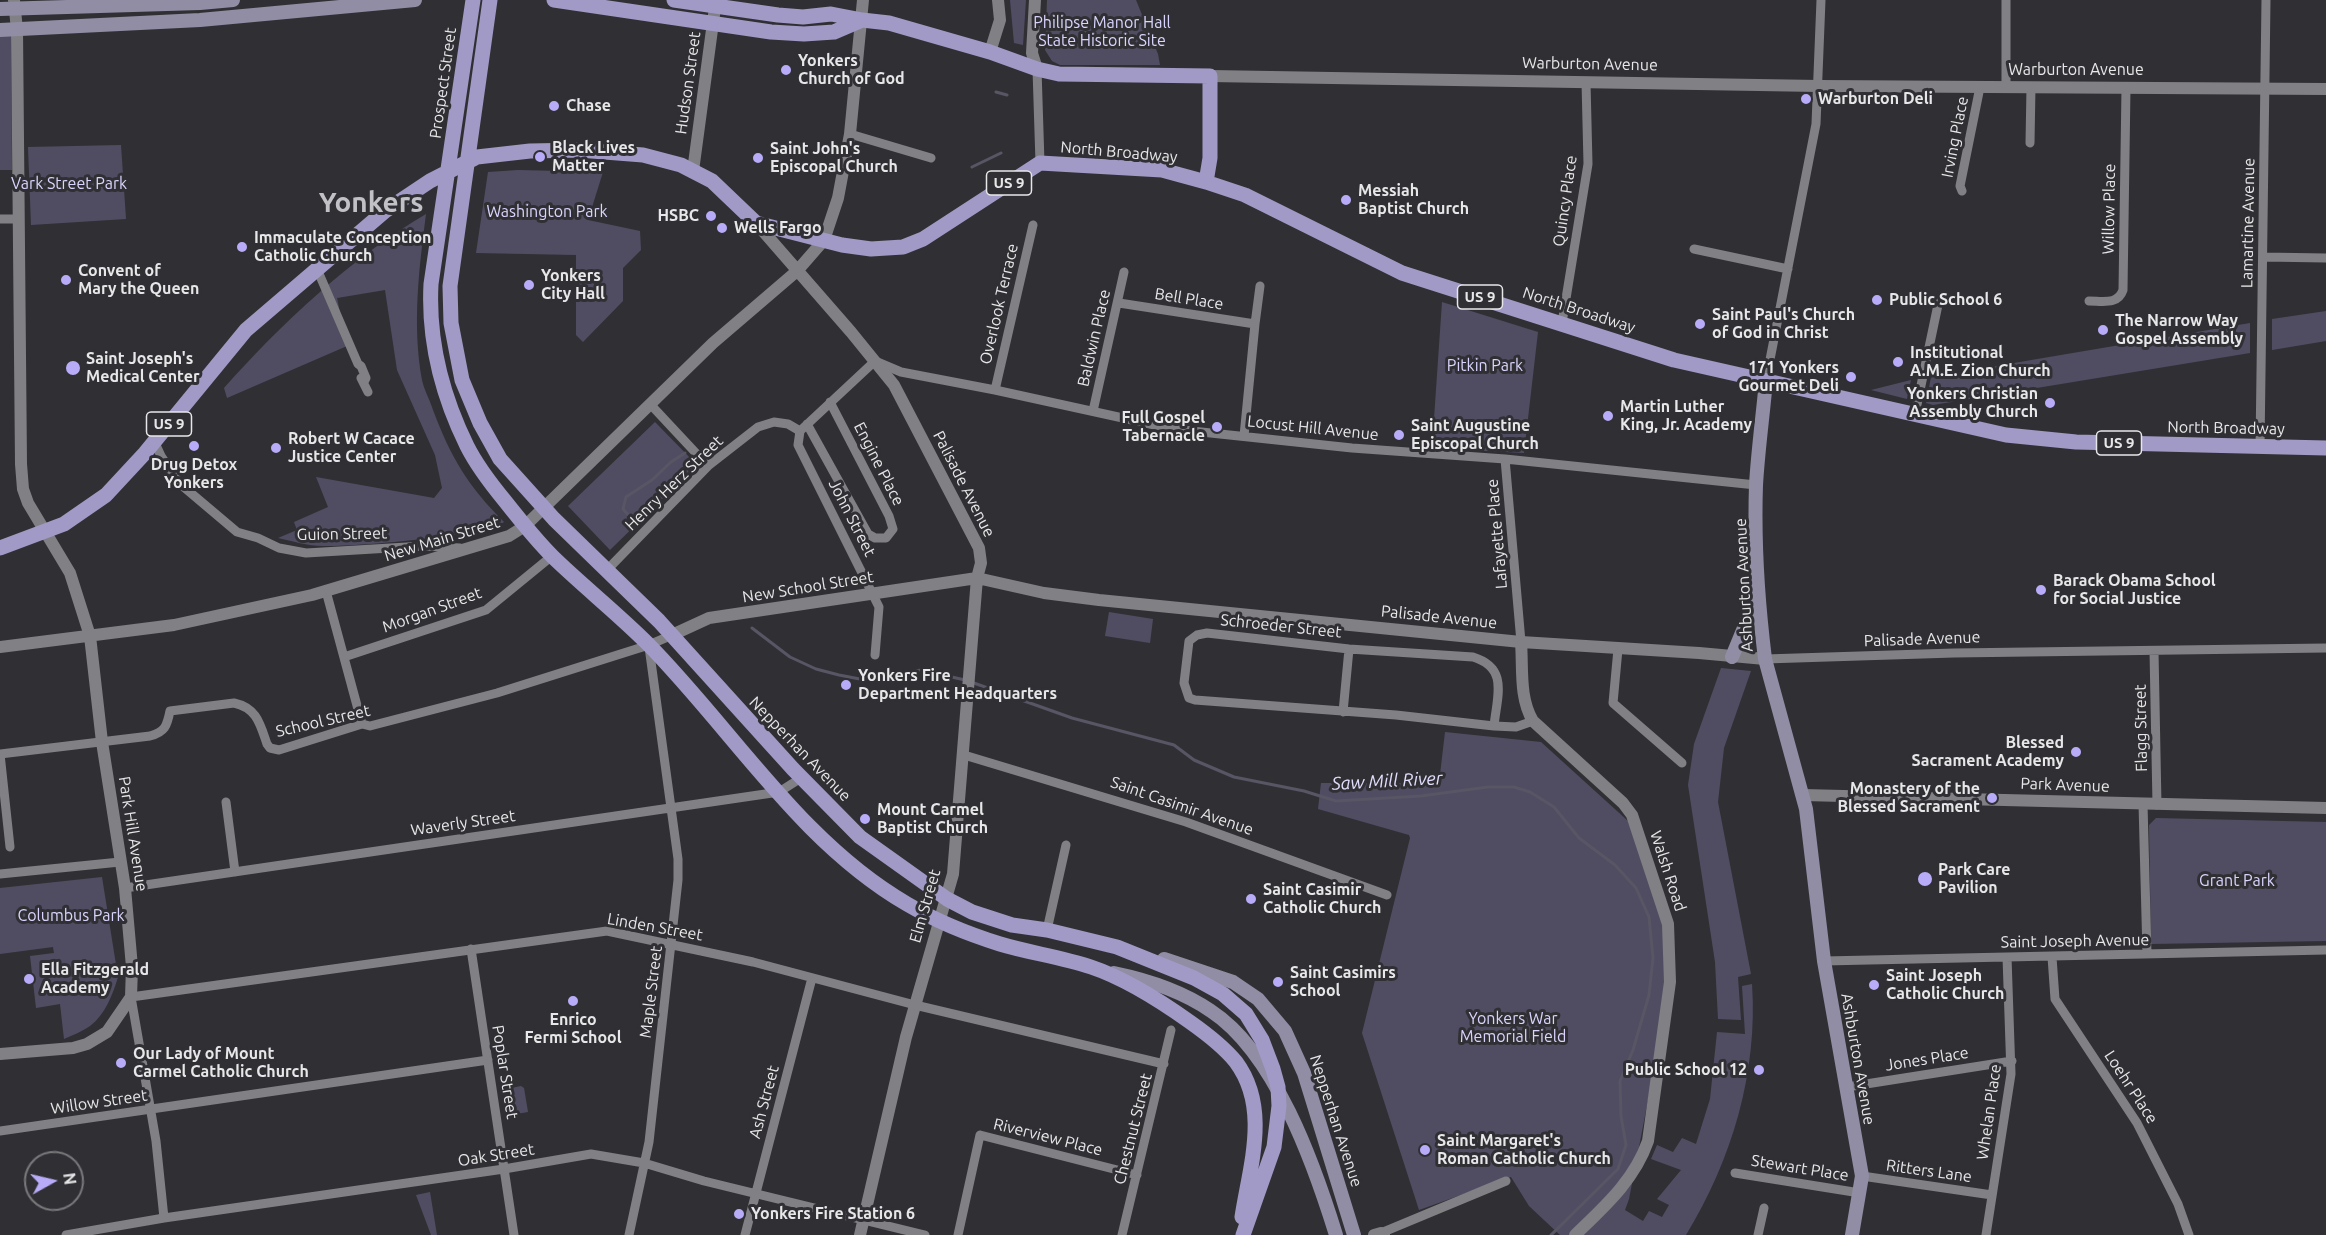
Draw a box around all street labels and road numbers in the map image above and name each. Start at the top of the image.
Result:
street label: Prospect Street [426,26,460,140]
street label: Hudson Street [671,30,705,136]
street label: Warburton Avenue [1522,53,1658,75]
street label: Warburton Avenue [2008,60,2144,80]
street label: Irving Place [1938,95,1972,179]
street label: North Broadway [1060,137,1178,167]
street label: Quincy Place [1549,154,1581,248]
street label: Lamartine Avenue [2237,158,2259,288]
street label: Willow Place [2099,163,2119,255]
road number: US 9 [986,171,1032,195]
street label: Overlook Terrace [976,242,1022,366]
street label: North Broadway [1520,283,1638,337]
street label: Bell Place [1153,284,1225,314]
road number: US 9 [1458,285,1502,309]
street label: Baldwin Place [1073,287,1115,389]
road number: US 9 [146,412,192,436]
street label: Locust Hill Avenue [1246,412,1380,444]
street label: North Broadway [2167,417,2285,439]
street label: Engine Place [850,419,908,509]
street label: Palisade Avenue [929,428,999,540]
street label: Henry Herz Street [621,431,727,535]
road number: US 9 [2096,431,2142,455]
street label: John Street [824,476,880,560]
street label: Lafayette Place [1483,478,1511,590]
street label: New Main Street [382,512,502,566]
street label: Ashburton Avenue [1731,518,1757,652]
street label: Guion Street [297,524,387,544]
street label: New School Street [741,567,875,607]
street label: Morgan Street [380,583,484,637]
street label: Palisade Avenue [1380,601,1498,633]
street label: Schroeder Street [1219,610,1343,642]
street label: Palisade Avenue [1863,627,1981,651]
street label: Flagg Street [2131,684,2151,772]
street label: Nepperhan Avenue [745,693,855,805]
street label: School Street [274,701,372,741]
street label: Saint Casimir Avenue [1108,773,1256,839]
street label: Park Avenue [2020,774,2110,796]
street label: Park Hill Avenue [114,775,152,893]
street label: Waverly Street [409,806,517,840]
street label: Walsh Road [1646,828,1690,914]
street label: Elm Street [905,867,945,945]
street label: Linden Street [606,909,704,945]
street label: Saint Joseph Avenue [2001,930,2149,952]
street label: Maple Street [636,945,666,1039]
street label: Ashburton Avenue [1837,992,1879,1126]
street label: Poplar Street [488,1024,522,1120]
street label: Jones Place [1884,1043,1970,1075]
street label: Loehr Place [2100,1047,2162,1127]
street label: Nepperhan Avenue [1306,1052,1366,1190]
street label: Ash Street [745,1063,783,1141]
street label: Whelan Place [1973,1063,2005,1161]
street label: Chestnut Street [1110,1071,1156,1187]
street label: Willow Street [49,1086,149,1118]
street label: Riverview Place [991,1114,1105,1160]
street label: Oak Street [456,1139,536,1171]
street label: Stewart Place [1750,1151,1850,1185]
street label: Ritters Lane [1885,1155,1973,1187]

